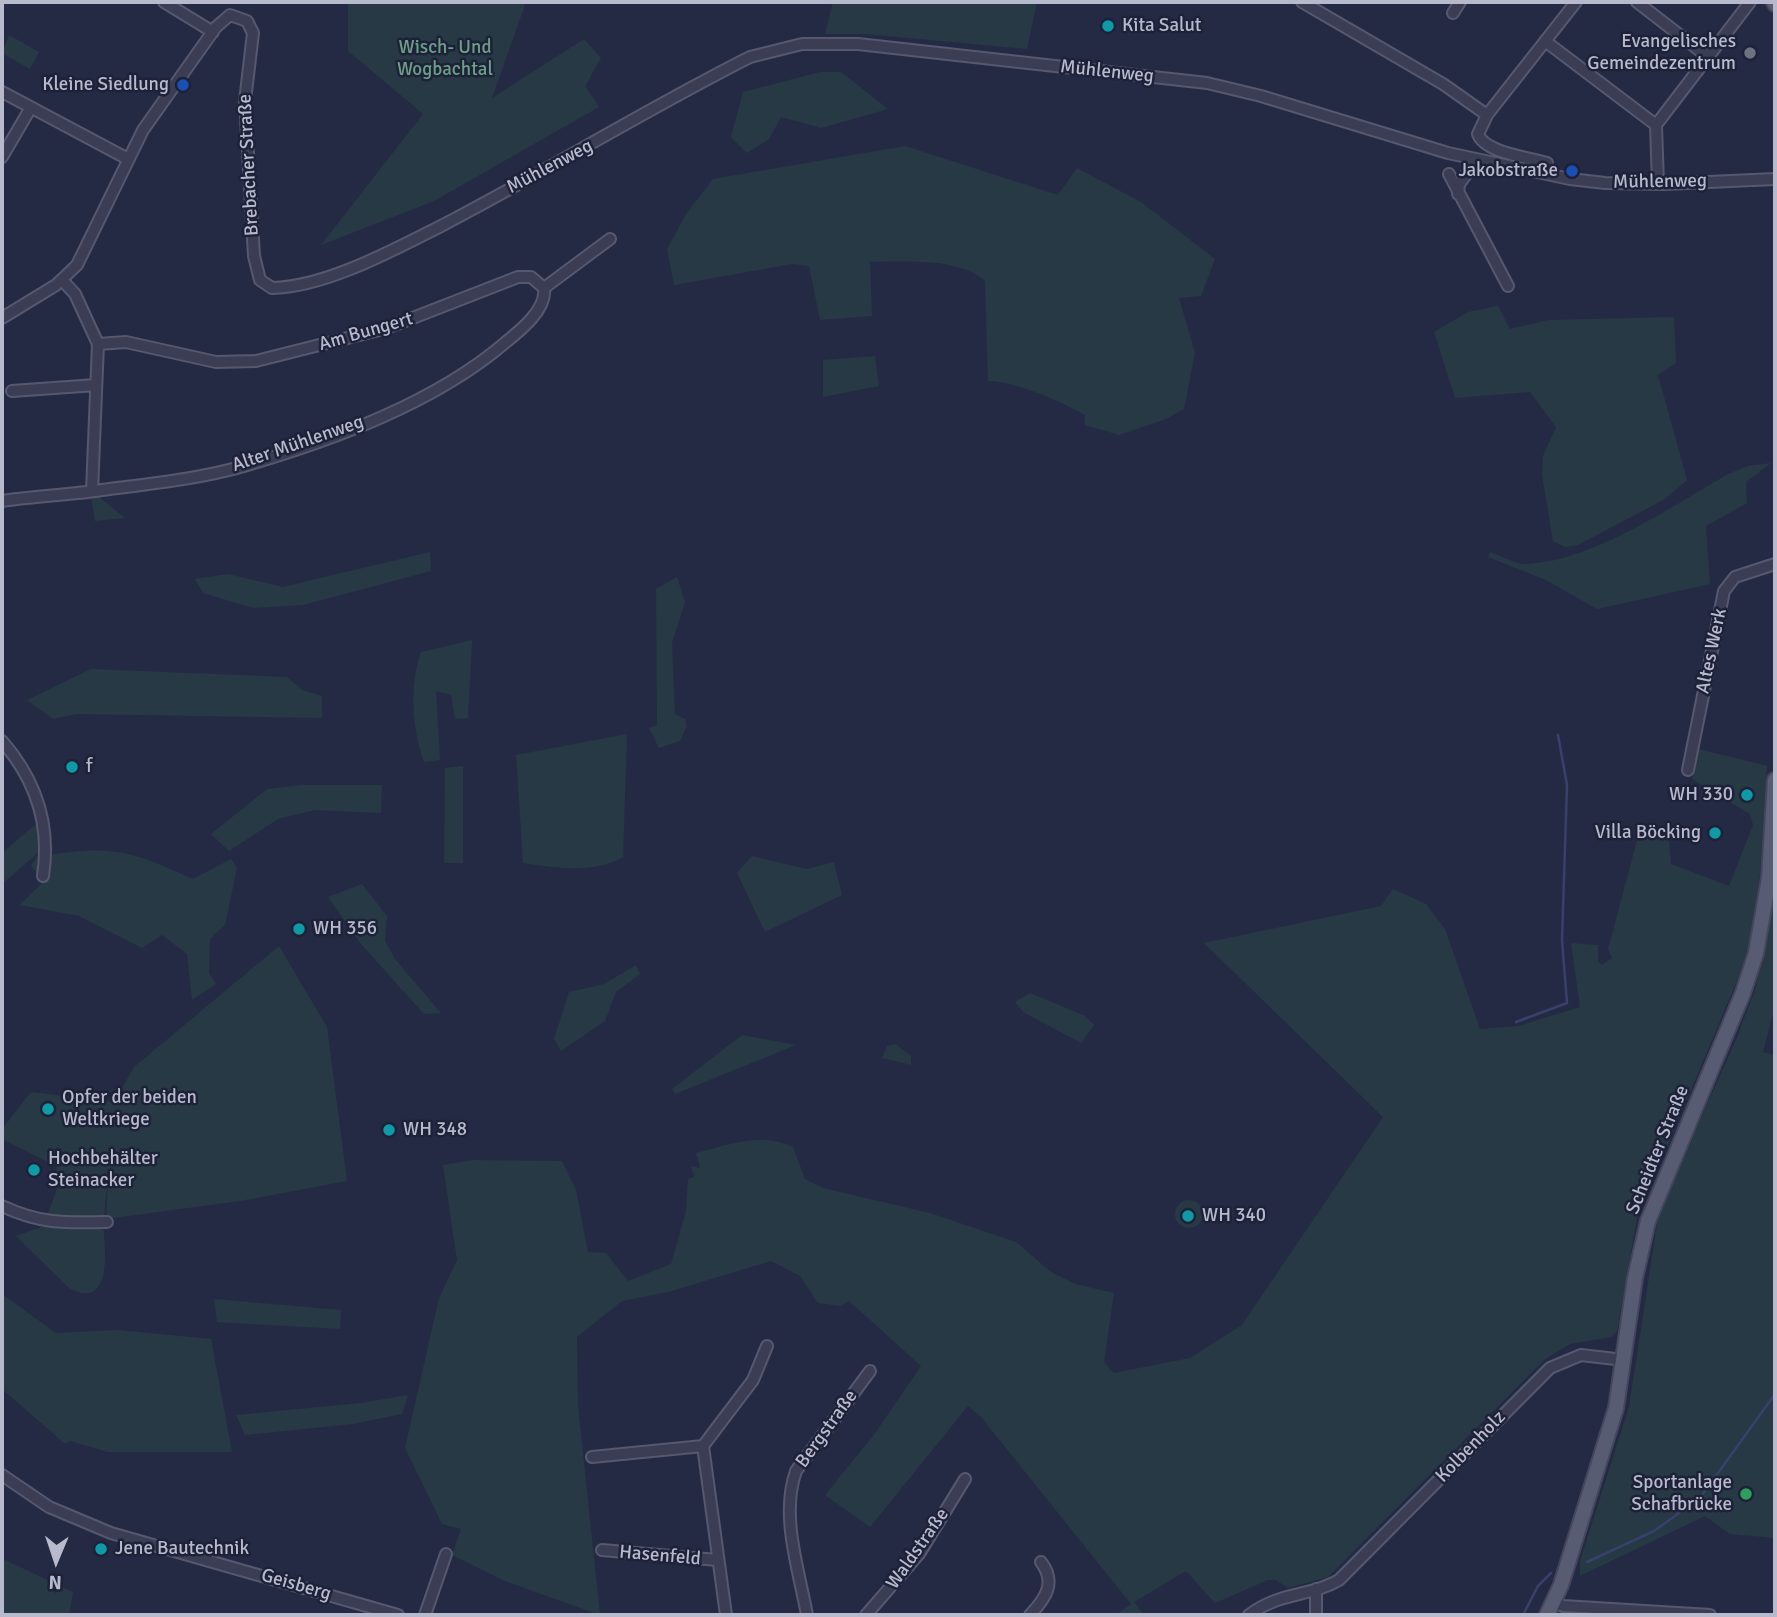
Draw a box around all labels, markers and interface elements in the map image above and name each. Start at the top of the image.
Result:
place label: Kita Salut [1122,15,1201,37]
marker: Kita Salut [1100,18,1116,34]
place label: Evangelisches Gemeindezentrum [1587,31,1736,75]
park label: Wisch- Und Wogbachtal [397,37,493,81]
marker: Evangelisches Gemeindezentrum [1742,45,1758,61]
street label: Mühlenweg [1059,56,1155,88]
place label: Kleine Siedlung [42,74,169,96]
marker: Kleine Siedlung [175,77,191,93]
street label: Brebacher Straße [234,93,264,237]
street label: Mühlenweg [503,135,597,199]
place label: Jakobstraße [1458,160,1558,182]
marker: Jakobstraße [1564,163,1580,179]
street label: Mühlenweg [1613,170,1707,194]
street label: Am Bungert [316,308,416,356]
street label: Alter Mühlenweg [229,411,367,477]
street label: Altes Werk [1692,606,1732,696]
place label: f [86,756,92,778]
marker: f [64,759,80,775]
place label: WH 330 [1669,784,1733,806]
marker: WH 330 [1739,787,1755,803]
place label: Villa Böcking [1595,822,1701,844]
marker: Villa Böcking [1707,825,1723,841]
place label: WH 356 [313,918,377,940]
marker: WH 356 [291,921,307,937]
street label: Scheidter Straße [1622,1082,1694,1218]
place label: Opfer der beiden Weltkriege [62,1087,197,1131]
marker: Opfer der beiden Weltkriege [40,1101,56,1117]
place label: WH 348 [403,1119,467,1141]
marker: WH 348 [381,1122,397,1138]
place label: Hochbehälter Steinacker [48,1148,158,1192]
marker: Hochbehälter Steinacker [26,1162,42,1178]
place label: WH 340 [1202,1205,1266,1227]
marker: WH 340 [1180,1208,1196,1224]
street label: Bergstraße [791,1386,863,1472]
street label: Kolbenholz [1431,1406,1511,1488]
place label: Sportanlage Schafbrücke [1631,1472,1732,1516]
marker: Sportanlage Schafbrücke [1738,1486,1754,1502]
street label: Waldstraße [882,1504,954,1594]
north arrow [21,1526,91,1596]
place label: Jene Bautechnik [115,1538,249,1560]
marker: Jene Bautechnik [93,1541,109,1557]
street label: Hasenfeld [618,1541,702,1571]
street label: Geisberg [258,1564,334,1606]
text: N [48,1570,62,1594]

